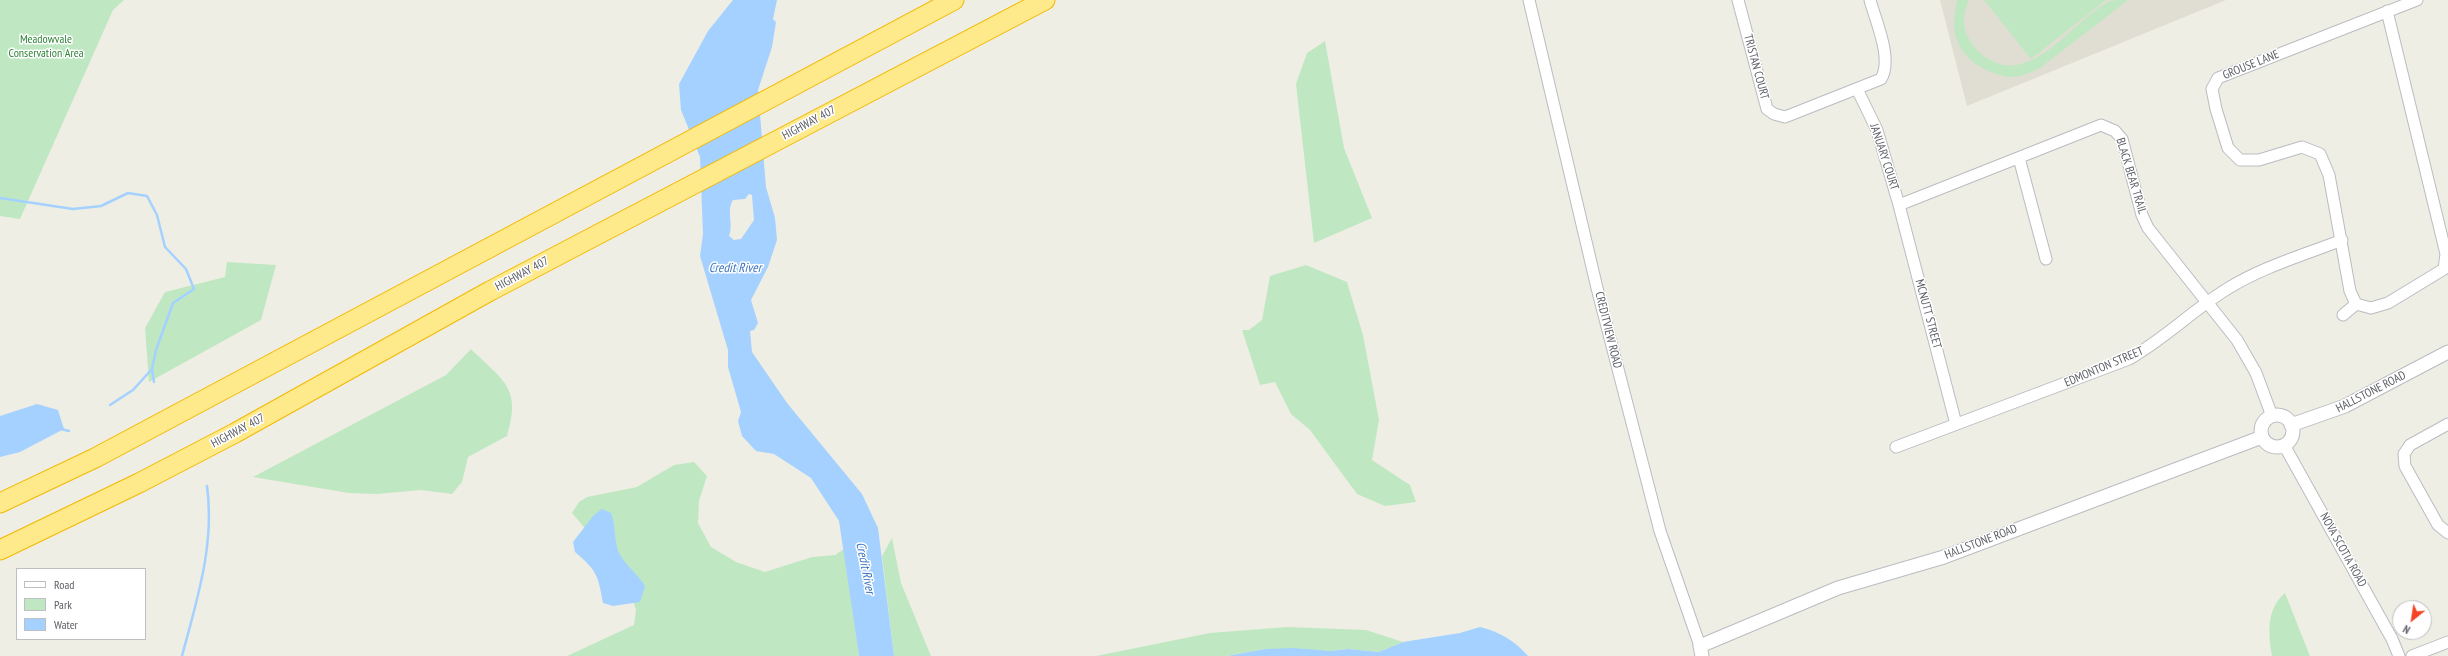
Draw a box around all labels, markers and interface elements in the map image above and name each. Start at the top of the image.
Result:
park label: Meadowvale Conservation Area [9,33,83,61]
street label: TRISTAN COURT [1740,33,1772,101]
street label: GROUSE LANE [2221,47,2281,83]
street label: HIGHWAY 407 [780,103,838,143]
street label: JANUARY COURT [1867,122,1901,192]
street label: BLACK BEAR TRAIL [2113,136,2149,216]
street label: HIGHWAY 407 [493,254,551,294]
water label: Credit River [709,260,761,276]
street label: MCNUTT STREET [1912,278,1944,350]
street label: CREDITVIEW ROAD [1592,290,1624,370]
street label: EDMONTON STREET [2062,344,2146,390]
street label: HALLSTONE ROAD [2334,368,2408,416]
street label: HIGHWAY 407 [209,411,267,451]
street label: NOVA SCOTIA ROAD [2317,510,2369,590]
street label: HALLSTONE ROAD [1943,522,2019,562]
water label: Credit River [852,541,878,595]
legend [16,568,146,640]
text: Road [54,577,74,592]
text: Park [54,597,72,612]
north arrow [2392,600,2432,640]
text: Water [54,617,78,632]
text: N [2400,622,2413,637]

